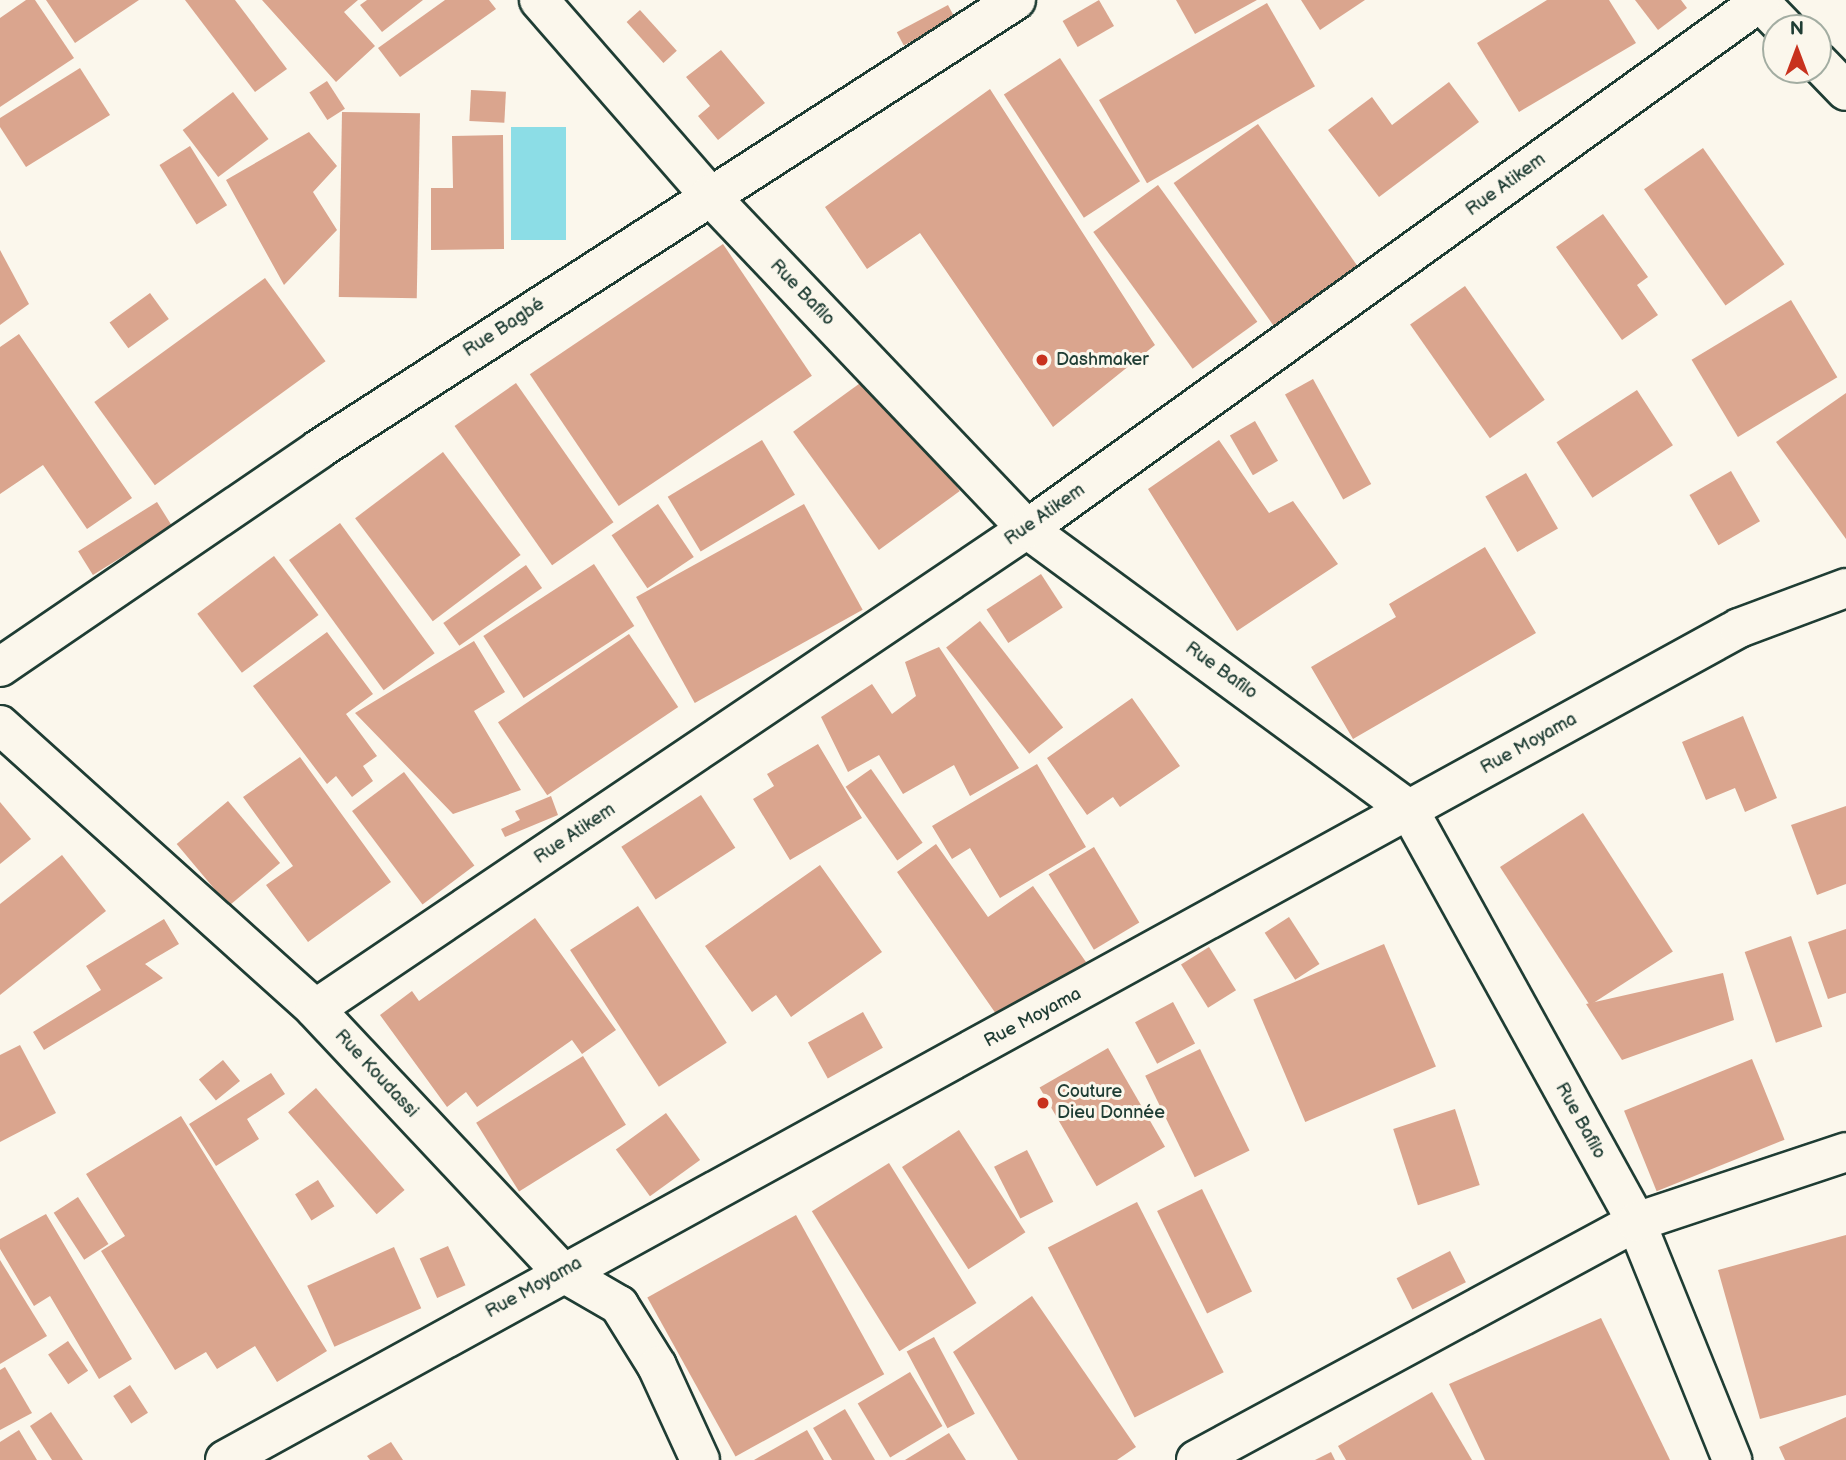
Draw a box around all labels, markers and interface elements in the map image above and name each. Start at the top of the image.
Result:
north arrow [1762,14,1832,84]
text: N [1790,18,1804,41]
street label: Rue Atikem [1462,149,1550,221]
street label: Rue Bafilo [765,255,839,331]
street label: Rue Bagbé [459,294,549,362]
place label: Dashmaker [1056,349,1149,371]
marker: Dashmaker [1034,352,1050,368]
street label: Rue Atikem [1001,479,1089,551]
street label: Rue Bafilo [1181,638,1261,704]
street label: Rue Moyama [1477,709,1581,779]
street label: Rue Atikem [530,799,620,869]
street label: Rue Moyama [981,983,1085,1053]
street label: Rue Koudassi [330,1026,422,1122]
street label: Rue Bafilo [1550,1079,1610,1163]
place label: Couture Dieu Donnée [1057,1082,1165,1124]
marker: Couture Dieu Donnée [1035,1095,1051,1111]
street label: Rue Moyama [482,1253,586,1323]

